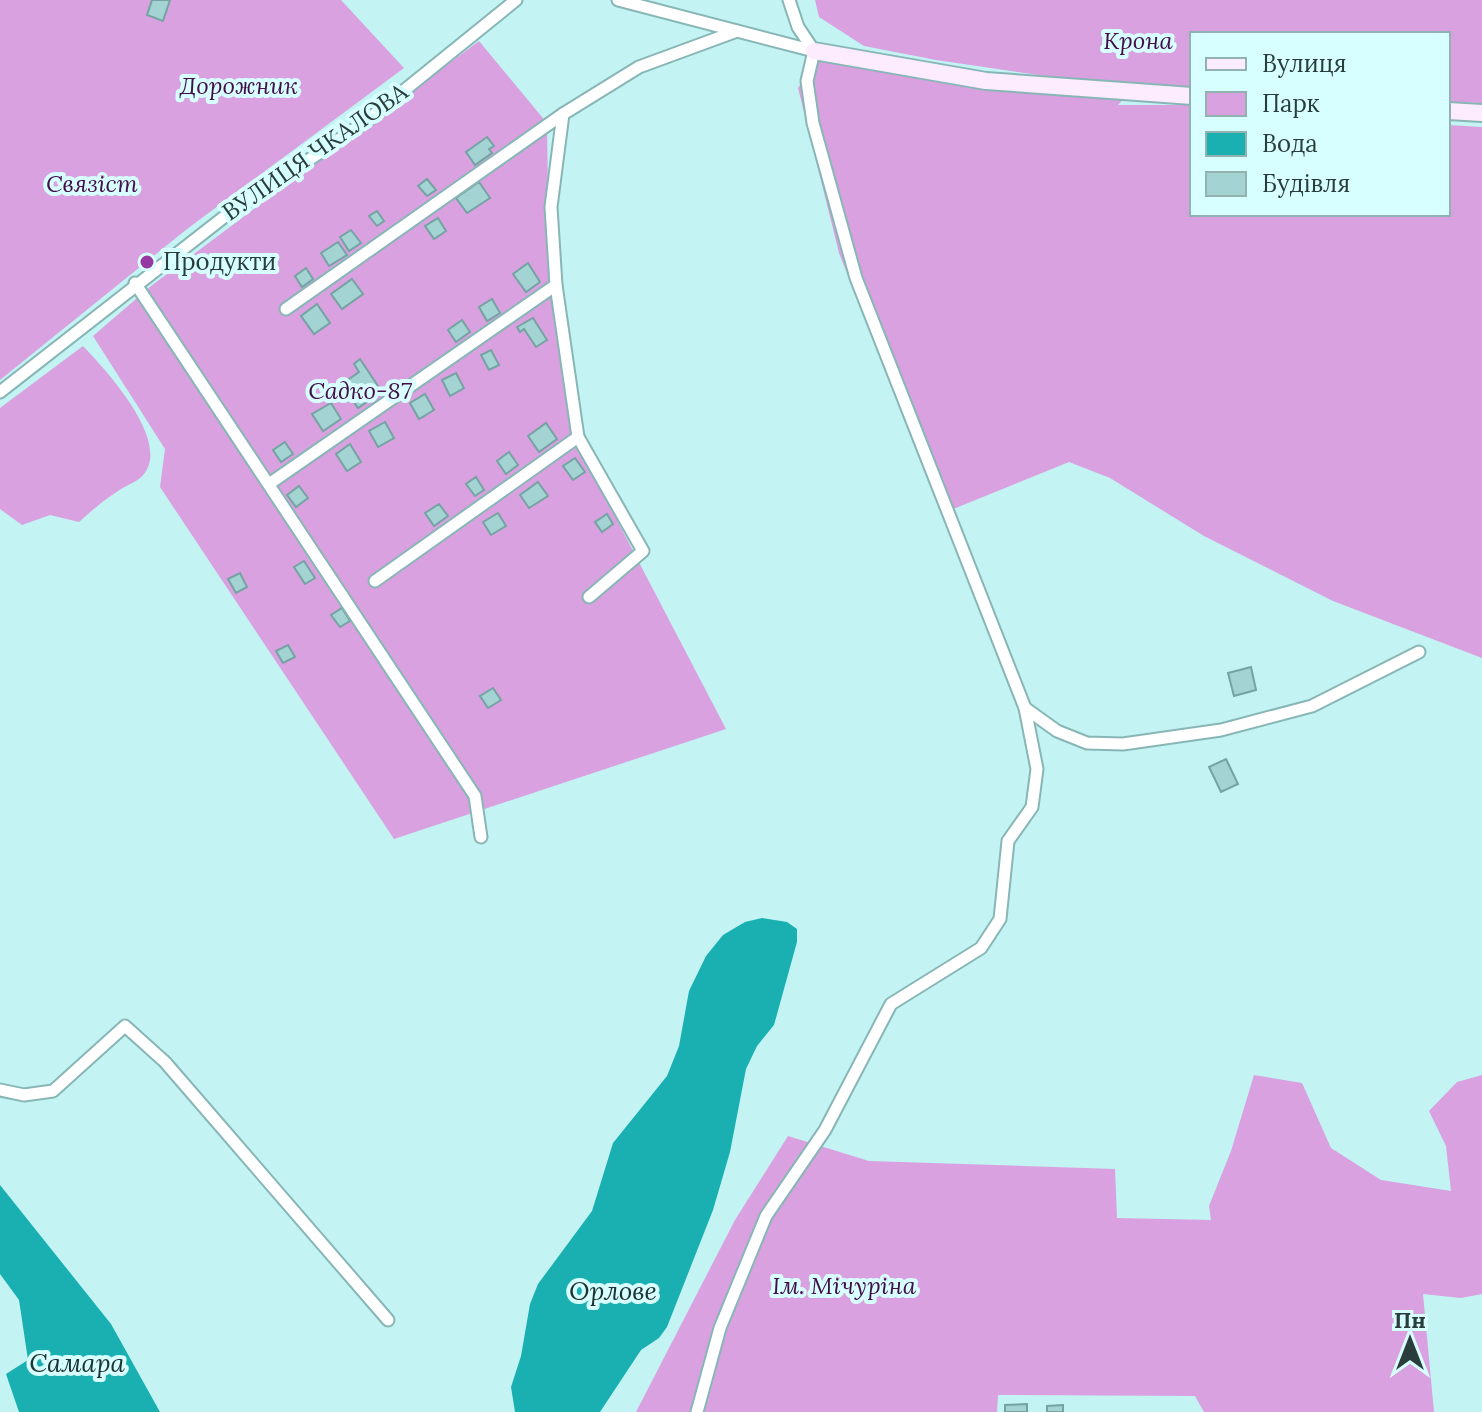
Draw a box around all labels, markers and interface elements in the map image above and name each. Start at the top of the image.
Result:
park label: Крона [1103,25,1174,56]
legend [1190,32,1450,216]
text: Вулиця [1262,48,1347,79]
park label: Дорожник [179,70,298,101]
street label: ВУЛИЦЯ ЧКАЛОВА [216,75,414,227]
text: Парк [1262,88,1320,119]
text: Вода [1262,128,1318,159]
park label: Связіст [46,168,138,199]
text: Будівля [1262,168,1350,199]
place label: Продукти [163,246,276,277]
marker: Продукти [138,253,156,271]
park label: Садко-87 [308,375,412,406]
park label: Ім. Мічуріна [772,1270,917,1301]
water label: Орлове [569,1274,657,1307]
north arrow [1370,1300,1450,1380]
text: Пн [1394,1306,1426,1334]
water label: Самара [29,1346,126,1379]

